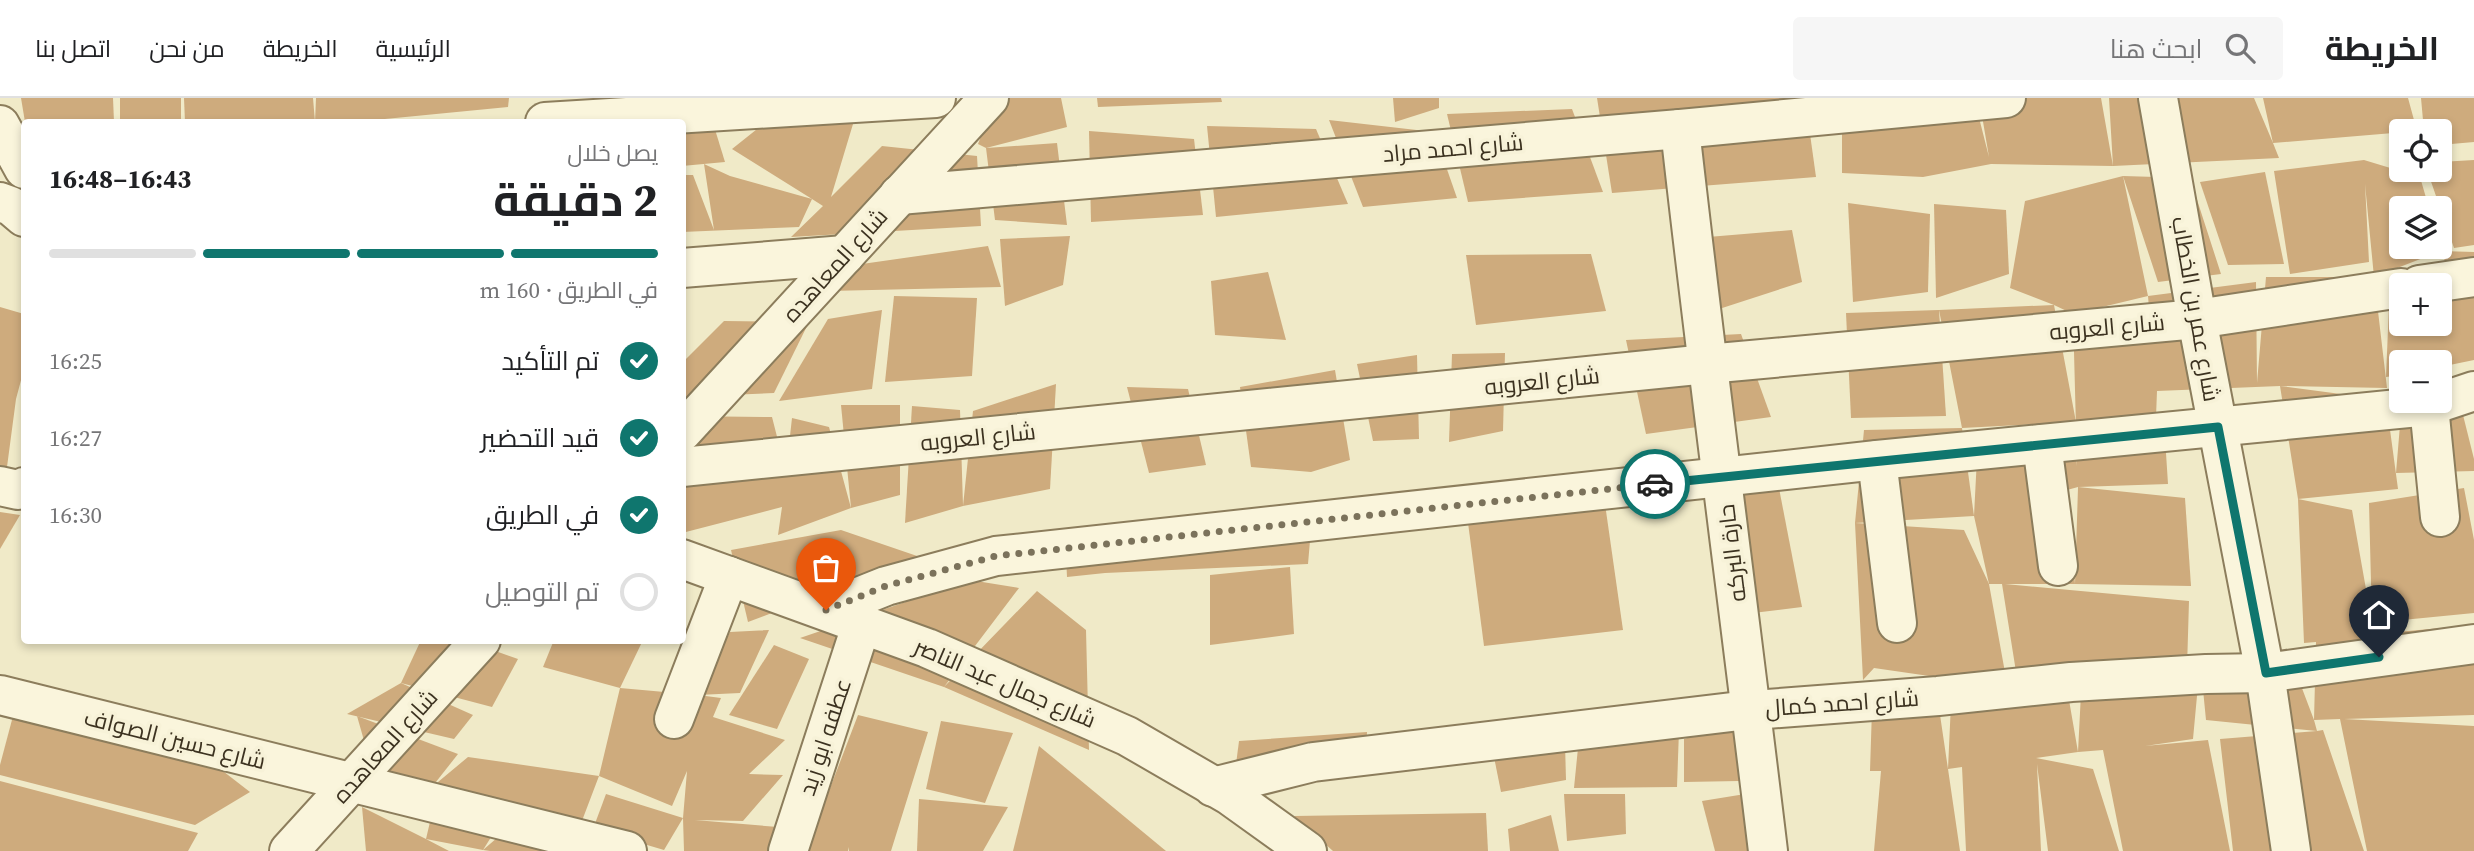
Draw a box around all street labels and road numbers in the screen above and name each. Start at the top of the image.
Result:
street label: شارع احمد مراد [1381,126,1525,170]
street label: شارع المعاهده [775,201,895,329]
street label: شارع عمر بن الخطاب [2164,214,2228,404]
street label: شارع العروبه [2048,306,2166,348]
street label: شارع العروبه [1483,359,1601,403]
street label: شارع العروبه [919,415,1037,459]
street label: حارة البركه [1710,502,1754,604]
street label: شارع جمال عبد الناصر [907,629,1101,736]
street label: عطفه ابو زيد [791,674,859,800]
street label: شارع المعاهده [325,682,445,810]
street label: شارع احمد كمال [1764,682,1920,724]
street label: شارع حسين الصواف [81,701,269,777]

